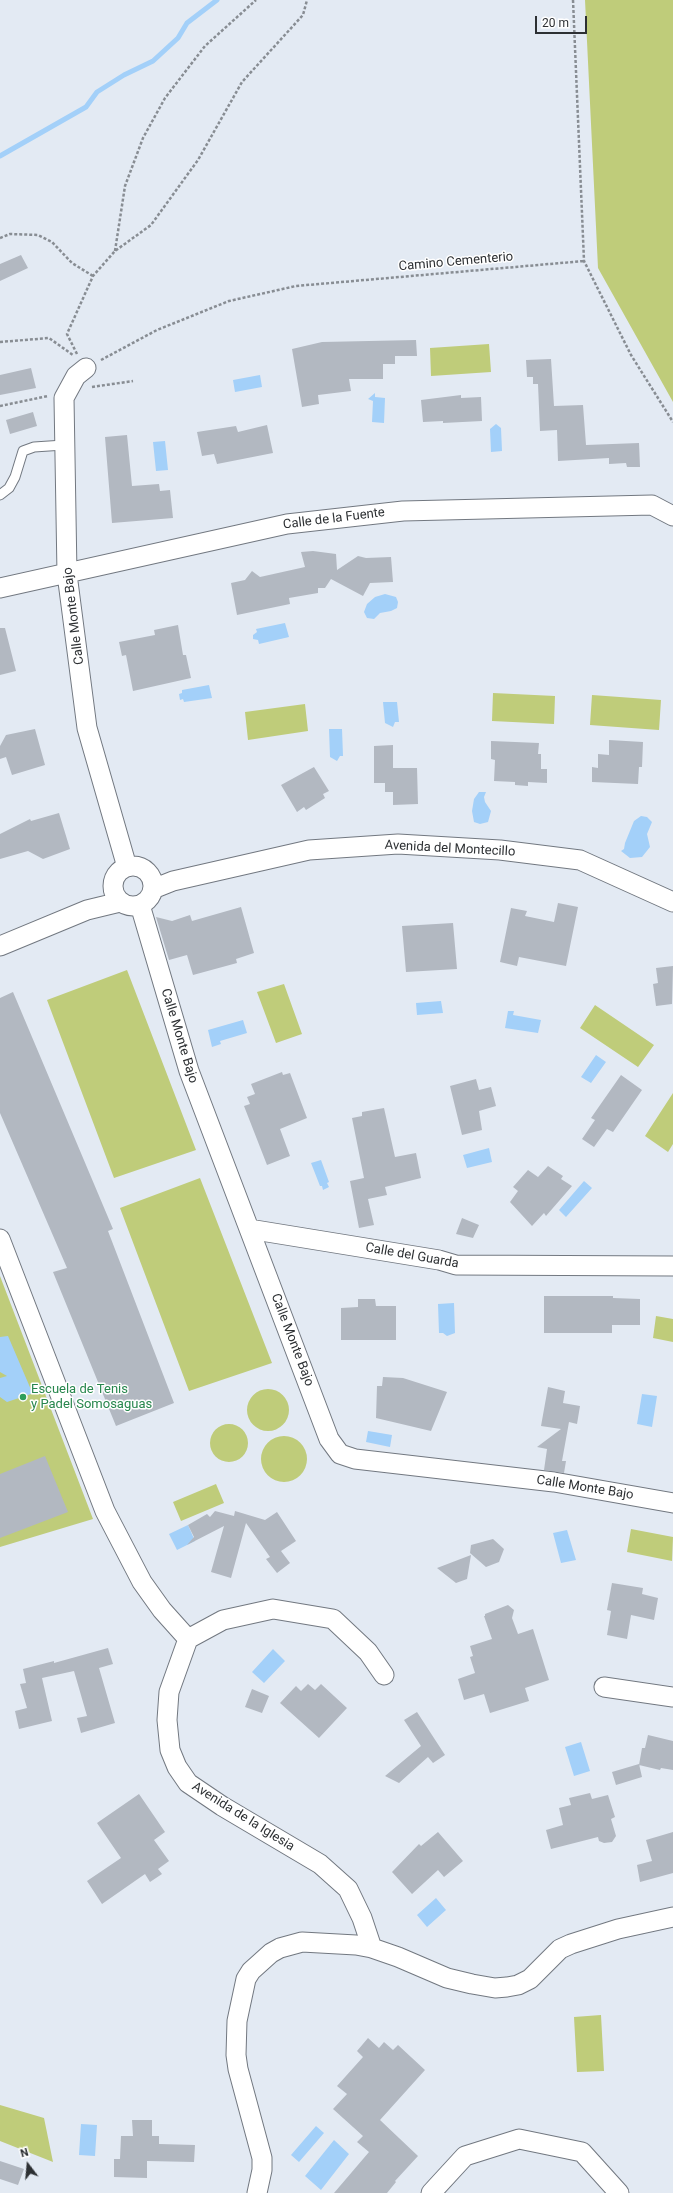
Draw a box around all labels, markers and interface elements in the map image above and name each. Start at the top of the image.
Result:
scale bar [537,8,589,34]
text: 20 m [542,16,569,30]
street label: Camino Cementerio [398,249,514,275]
street label: Calle de la Fuente [282,505,386,533]
street label: Calle Monte Bajo [60,566,88,666]
street label: Avenida del Montecillo [384,838,516,860]
street label: Calle Monte Bajo [157,987,201,1085]
street label: Calle del Guarda [364,1240,460,1272]
street label: Calle Monte Bajo [267,1291,317,1389]
place label: Escuela de Tenis y Padel Somosaguas [31,1382,152,1413]
marker: Escuela de Tenis y Padel Somosaguas [18,1392,28,1402]
street label: Calle Monte Bajo [535,1473,635,1503]
street label: Avenida de la Iglesia [189,1779,297,1855]
north arrow [8,2145,48,2185]
text: N [19,2146,30,2160]

